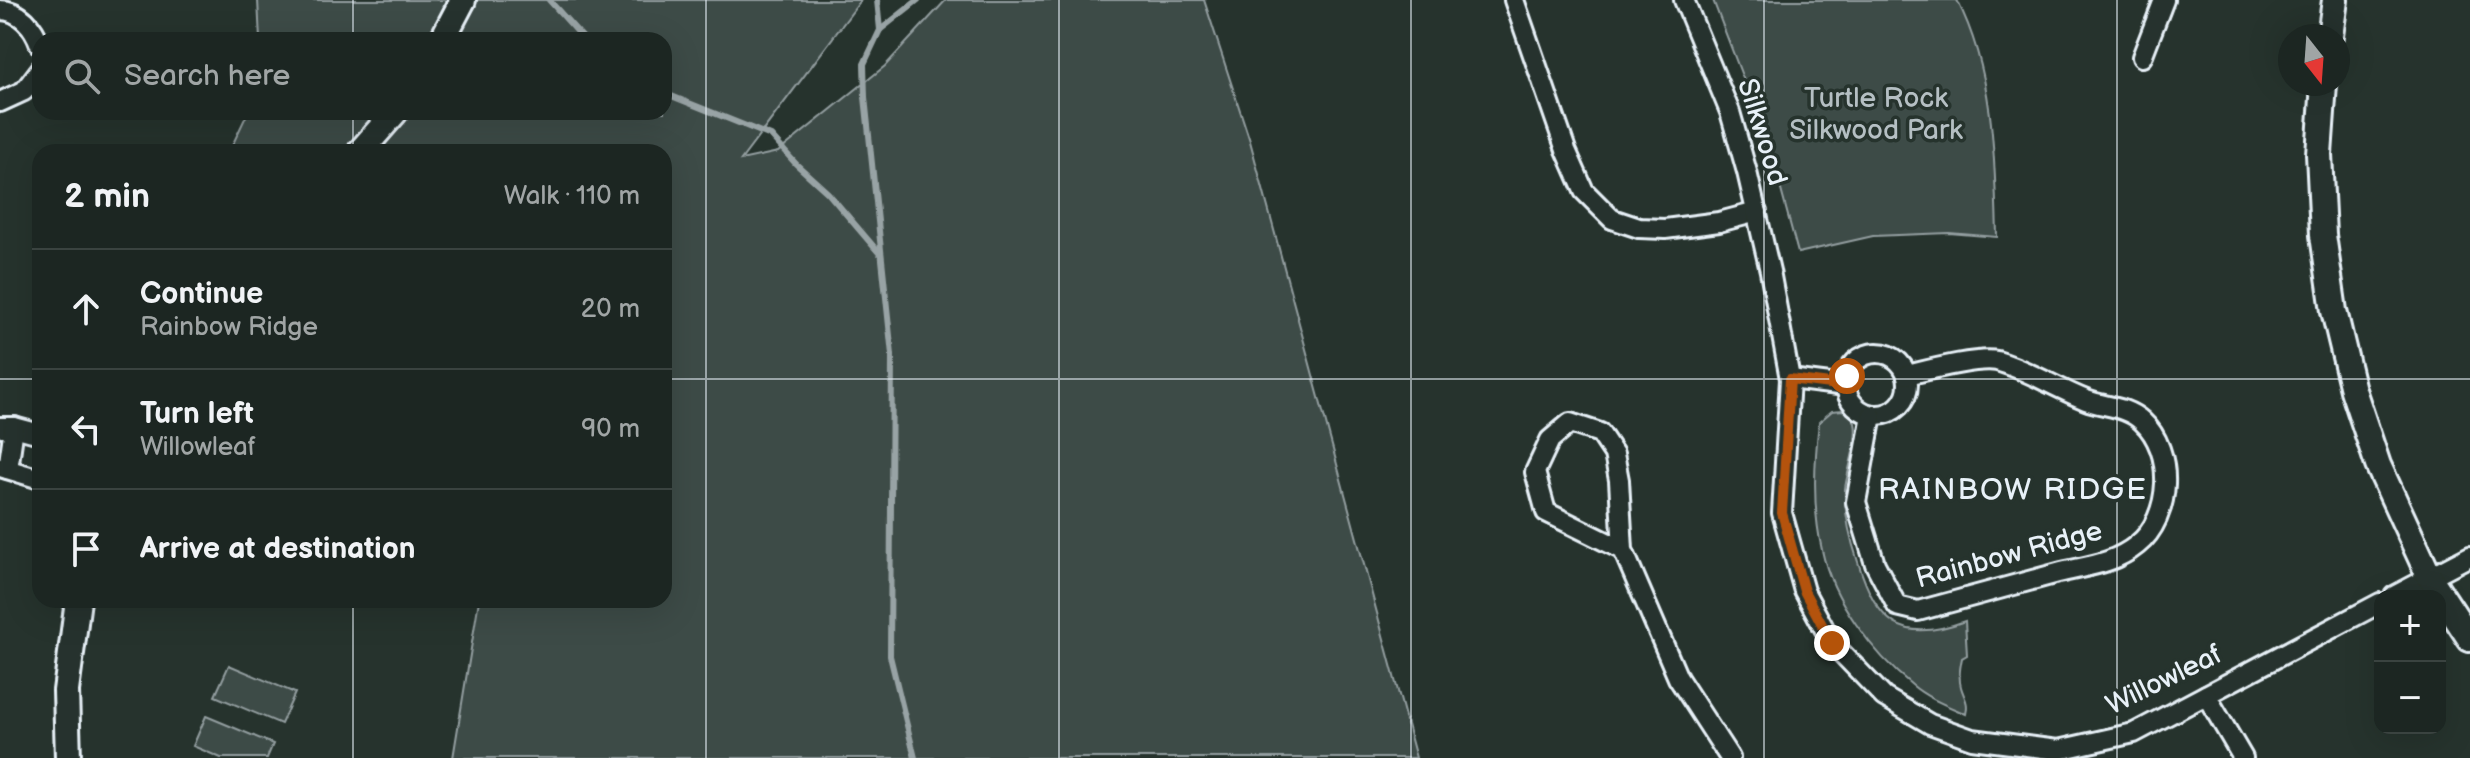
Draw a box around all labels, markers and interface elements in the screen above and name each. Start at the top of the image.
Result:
north arrow [2278,24,2350,96]
search box [32,32,672,120]
icon: search [60,54,104,98]
text: Search here [124,58,290,94]
street label: Silkwood [1730,75,1794,189]
park label: Turtle Rock Silkwood Park [1789,82,1963,147]
text: 2 min [64,176,150,217]
text: Walk · 110 m [504,181,640,212]
text: Continue [140,276,263,312]
icon: ahead [64,287,108,331]
text: 20 m [581,294,640,325]
text: Rainbow Ridge [140,312,318,343]
route start [1829,358,1865,394]
text: Turn left [140,396,254,432]
icon: left [64,407,108,451]
text: 90 m [581,414,640,445]
text: Willowleaf [140,432,256,463]
district label: RAINBOW RIDGE [1878,472,2148,508]
street label: Rainbow Ridge [1912,514,2106,596]
icon: arrive [64,527,108,571]
text: Arrive at destination [140,531,416,567]
map controls [2374,590,2446,734]
button: + [2374,590,2446,662]
route end [1814,625,1850,661]
street label: Willowleaf [2101,638,2228,722]
button: − [2374,662,2446,734]

